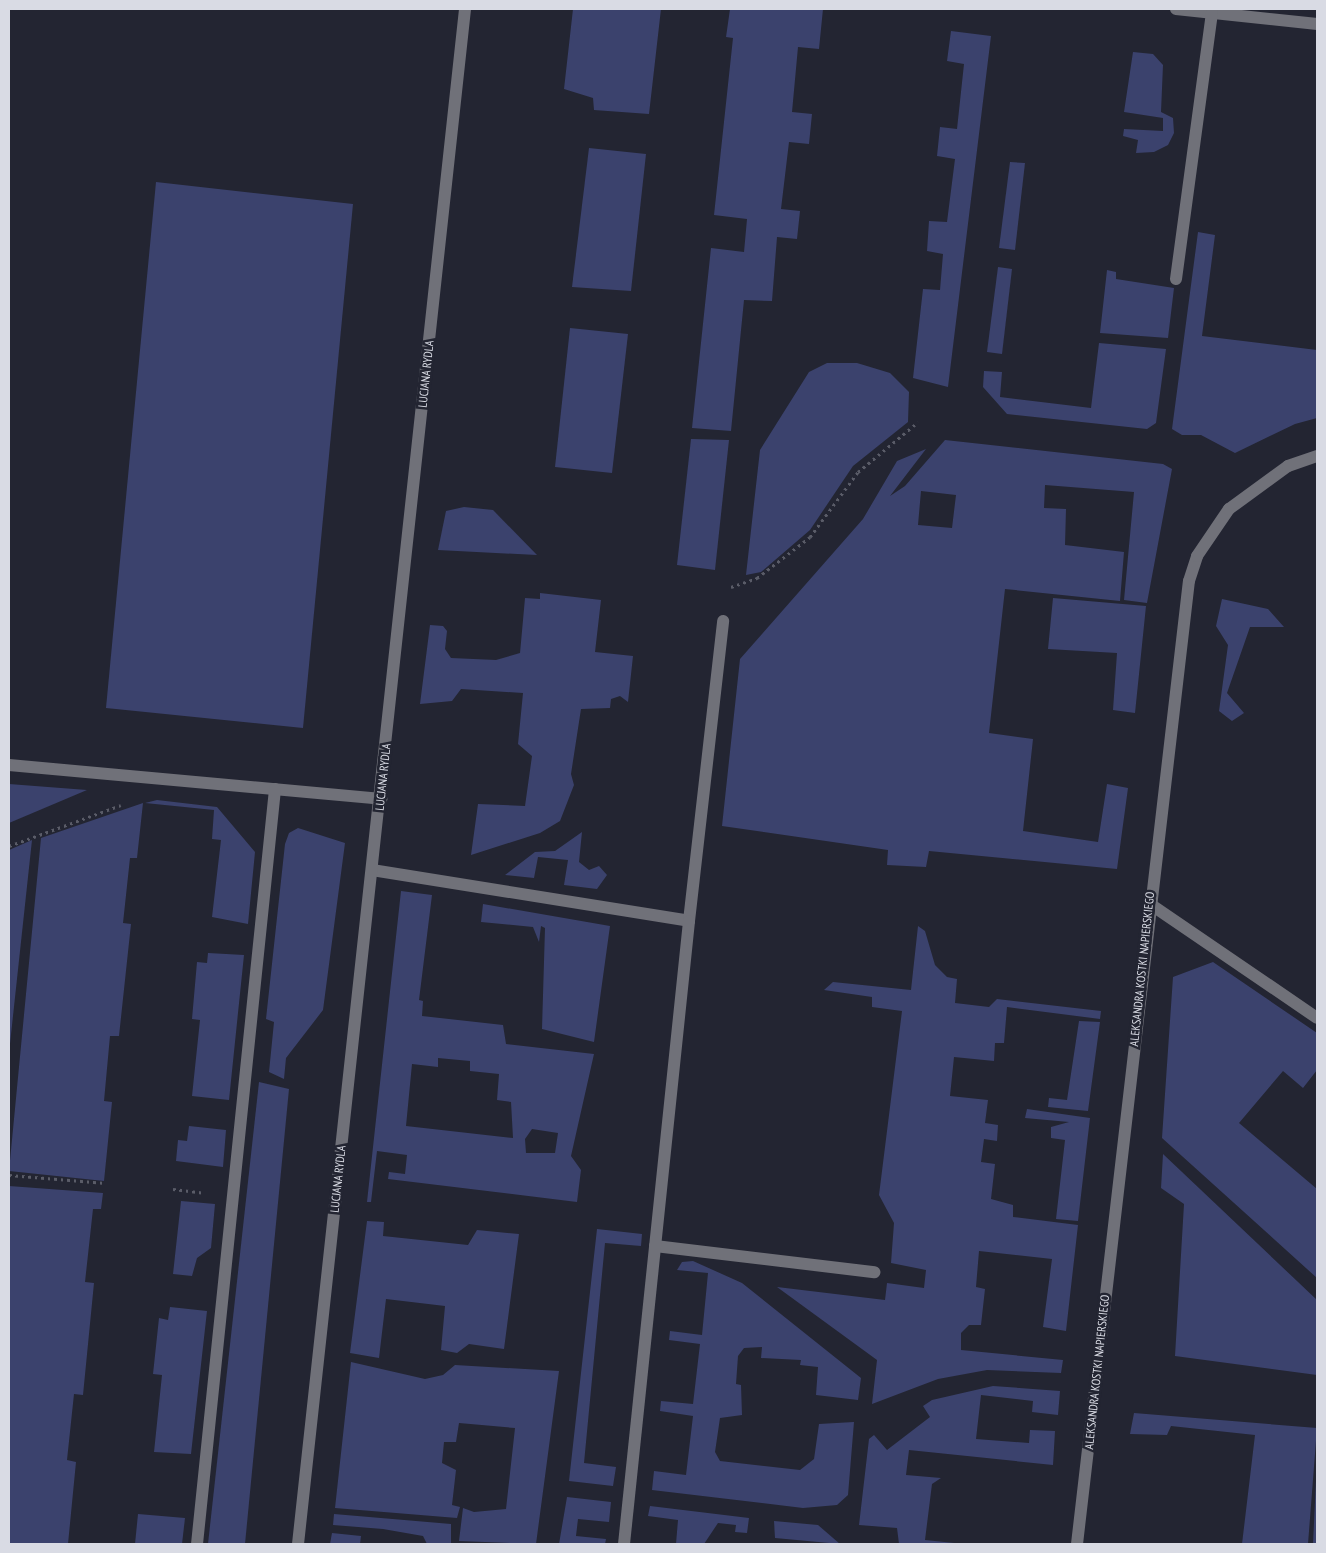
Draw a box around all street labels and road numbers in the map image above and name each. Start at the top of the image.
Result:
street label: LUCJANA RYDLA [415,340,437,408]
street label: LUCJANA RYDLA [372,743,394,811]
street label: ALEKSANDRA KOSTKI NAPIERSKIEGO [1127,891,1157,1047]
street label: LUCJANA RYDLA [327,1145,349,1213]
street label: ALEKSANDRA KOSTKI NAPIERSKIEGO [1082,1294,1112,1450]

